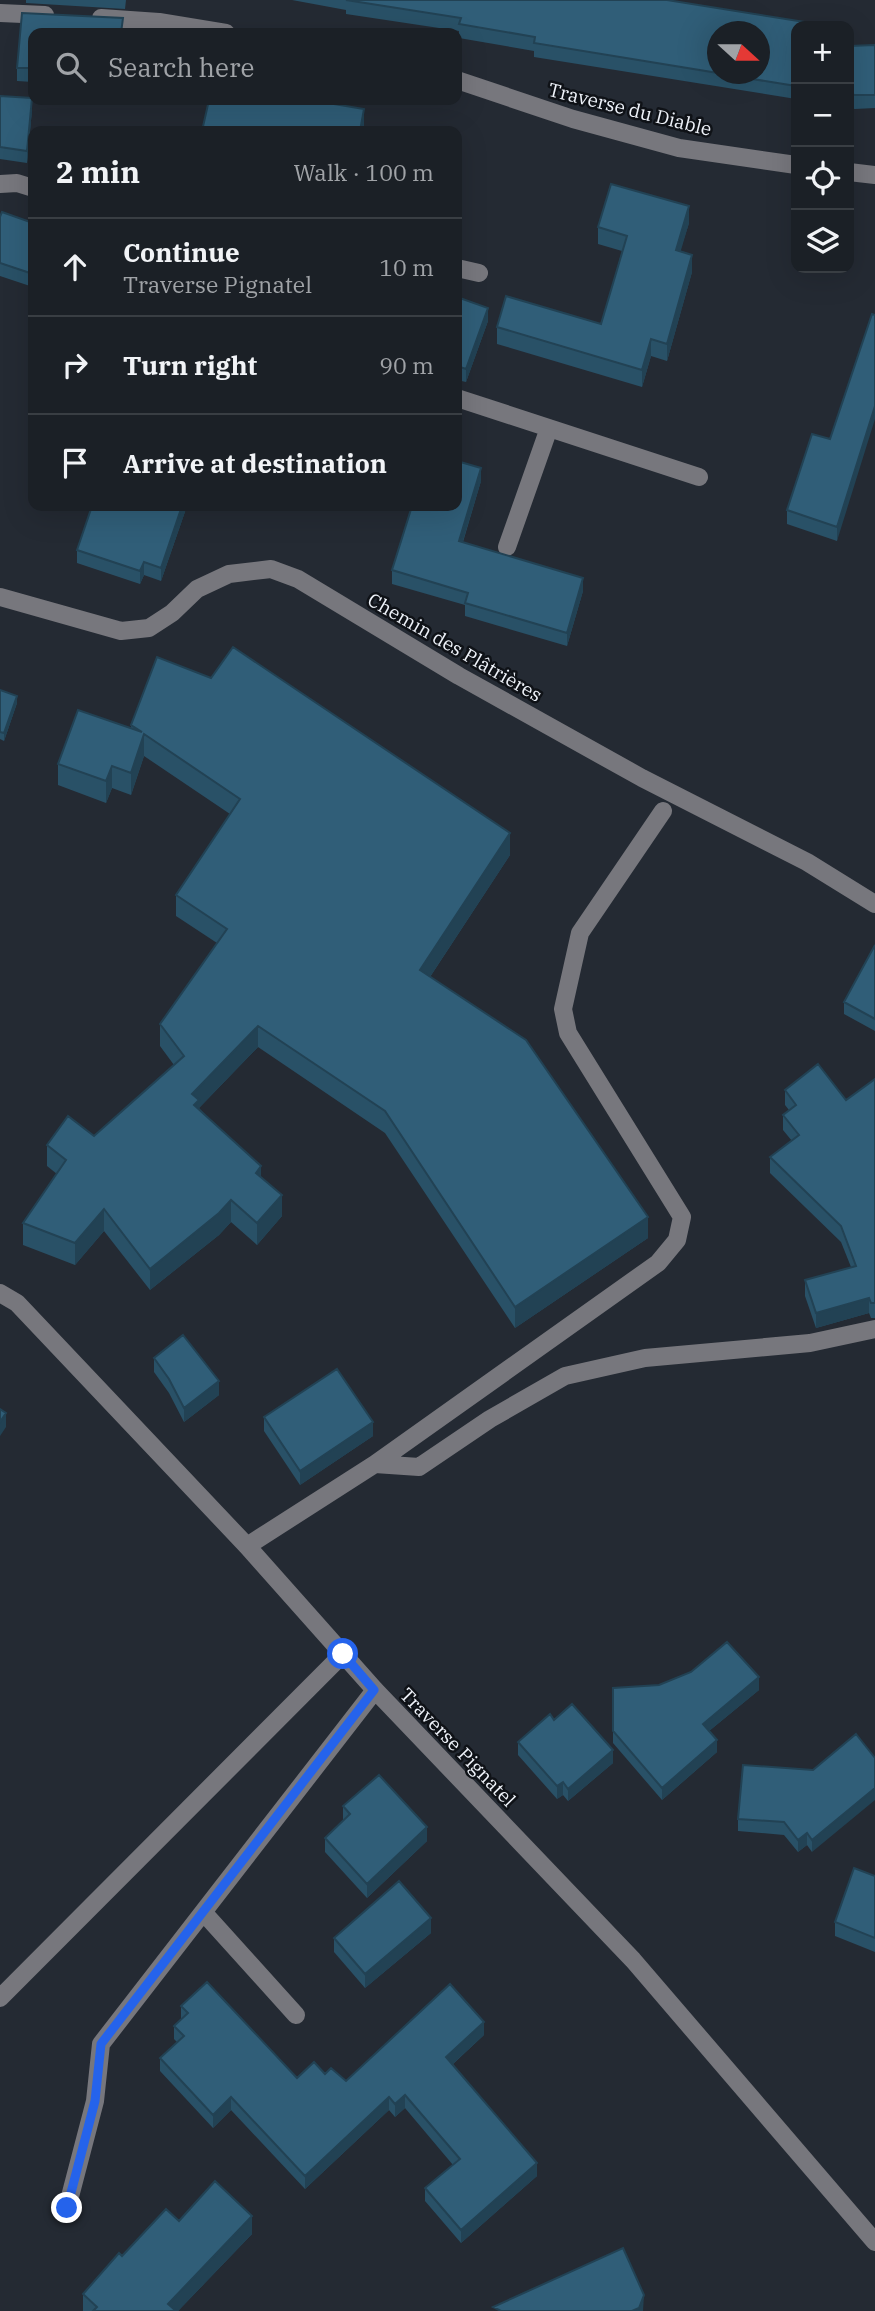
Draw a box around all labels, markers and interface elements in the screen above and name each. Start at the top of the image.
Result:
north arrow [707,21,770,84]
map controls [791,21,854,273]
button: + [791,21,854,84]
search box [28,28,462,105]
icon: search [52,48,90,86]
text: Search here [108,50,254,84]
street label: Traverse du Diable [546,77,714,141]
button: − [791,84,854,147]
button: locate [791,147,854,210]
text: 2 min [56,152,140,191]
text: Walk · 100 m [293,157,434,187]
button: layers [791,210,854,273]
text: Continue [123,235,240,269]
icon: ahead [56,248,94,286]
text: 10 m [379,252,434,282]
text: Traverse Pignatel [123,269,312,299]
icon: right [56,346,94,384]
text: Turn right [123,348,257,382]
text: 90 m [379,350,434,380]
icon: arrive [56,444,94,482]
text: Arrive at destination [123,446,387,480]
street label: Chemin des Plâtrières [364,587,546,707]
route start [327,1638,358,1669]
street label: Traverse Pignatel [395,1682,521,1812]
route end [51,2192,82,2223]

